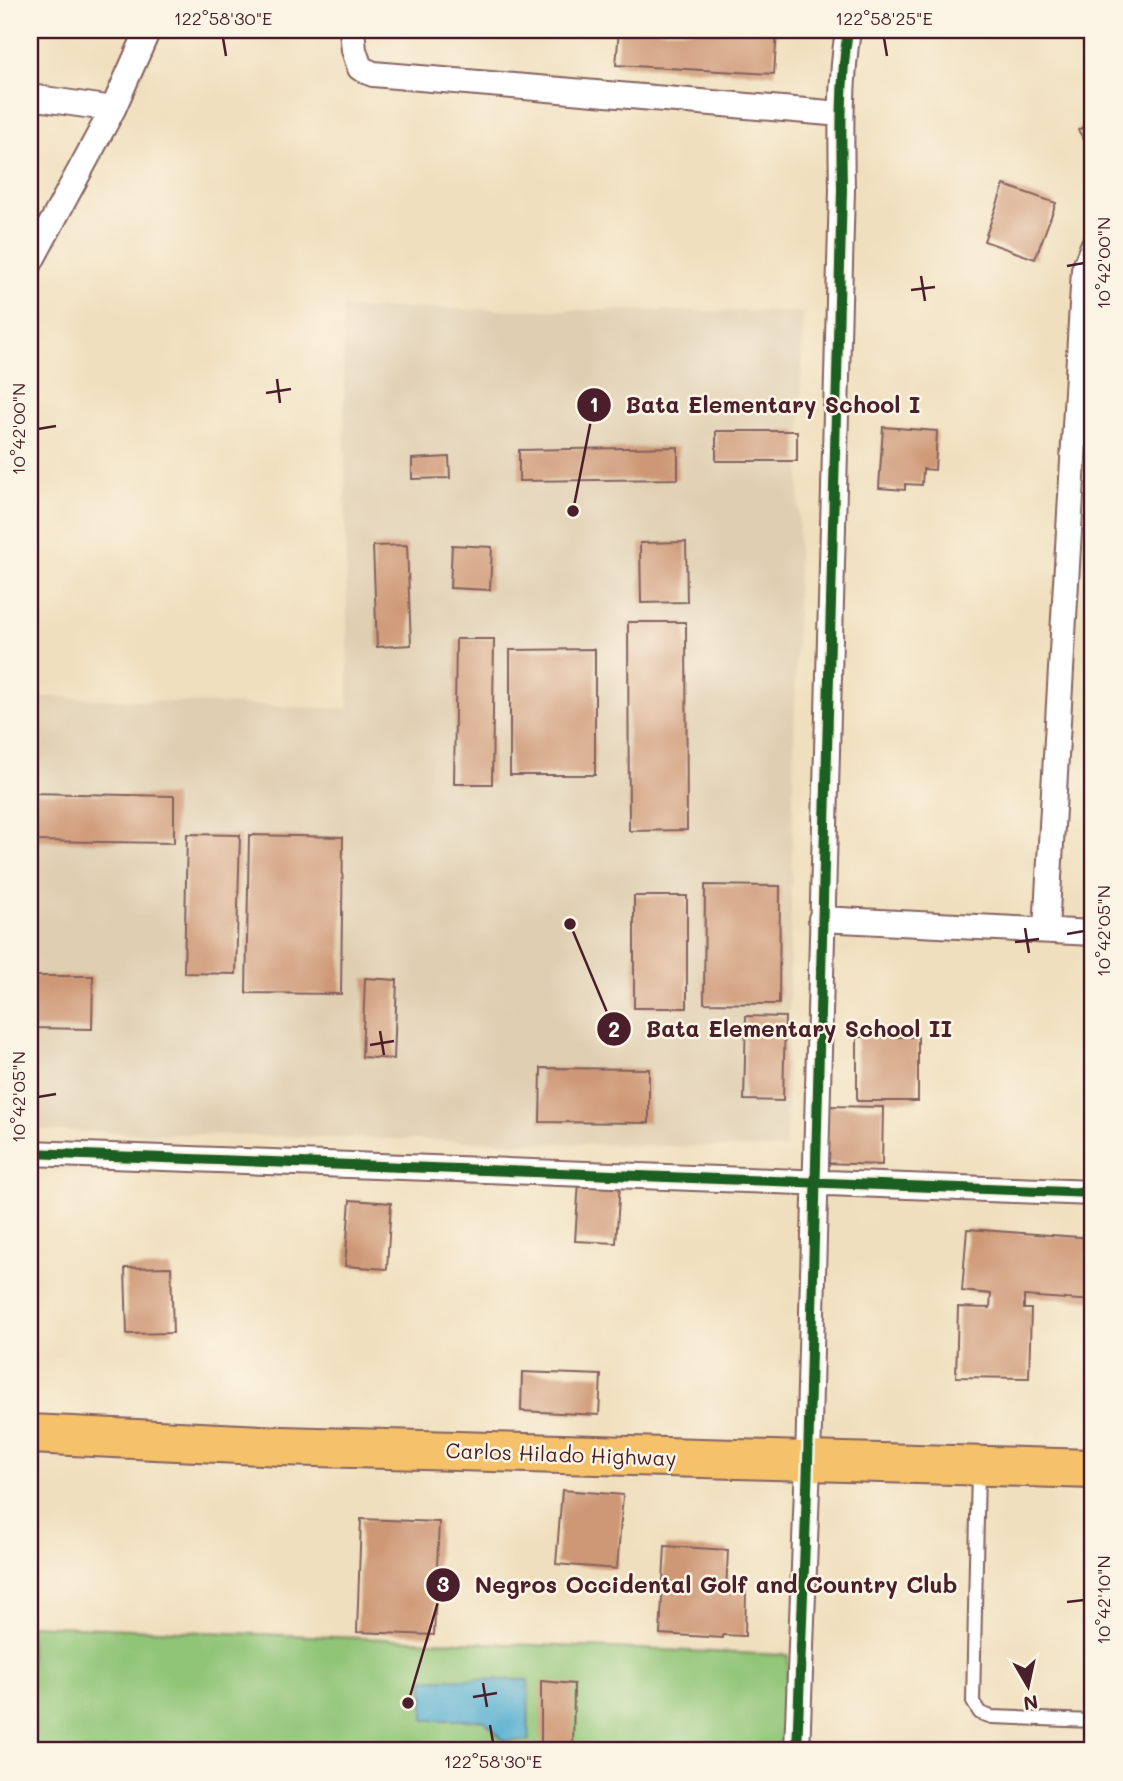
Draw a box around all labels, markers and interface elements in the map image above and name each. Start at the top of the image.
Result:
text: 122°58'30"E [174,6,272,30]
text: 122°58'25"E [835,6,933,30]
text: 10°42'00"N [1091,217,1115,309]
text: 10°42'00"N [6,383,30,475]
callout: Bata Elementary School I [576,383,934,427]
text: Bata Elementary School I [626,389,920,419]
text: 1 [589,390,599,417]
text: 10°42'05"N [1091,885,1115,977]
callout: Bata Elementary School II [597,1007,966,1051]
text: Bata Elementary School II [646,1013,952,1043]
text: 2 [608,1015,620,1042]
text: 10°42'05"N [6,1051,30,1143]
street label: Carlos Hilado Highway [445,1436,677,1471]
text: 10°42'10"N [1091,1555,1115,1645]
callout: Negros Occidental Golf and Country Club [425,1563,971,1607]
text: Negros Occidental Golf and Country Club [475,1569,957,1599]
text: 3 [437,1570,449,1597]
north arrow [993,1652,1064,1722]
text: N [1022,1690,1040,1717]
text: 122°58'30"E [444,1749,542,1773]

